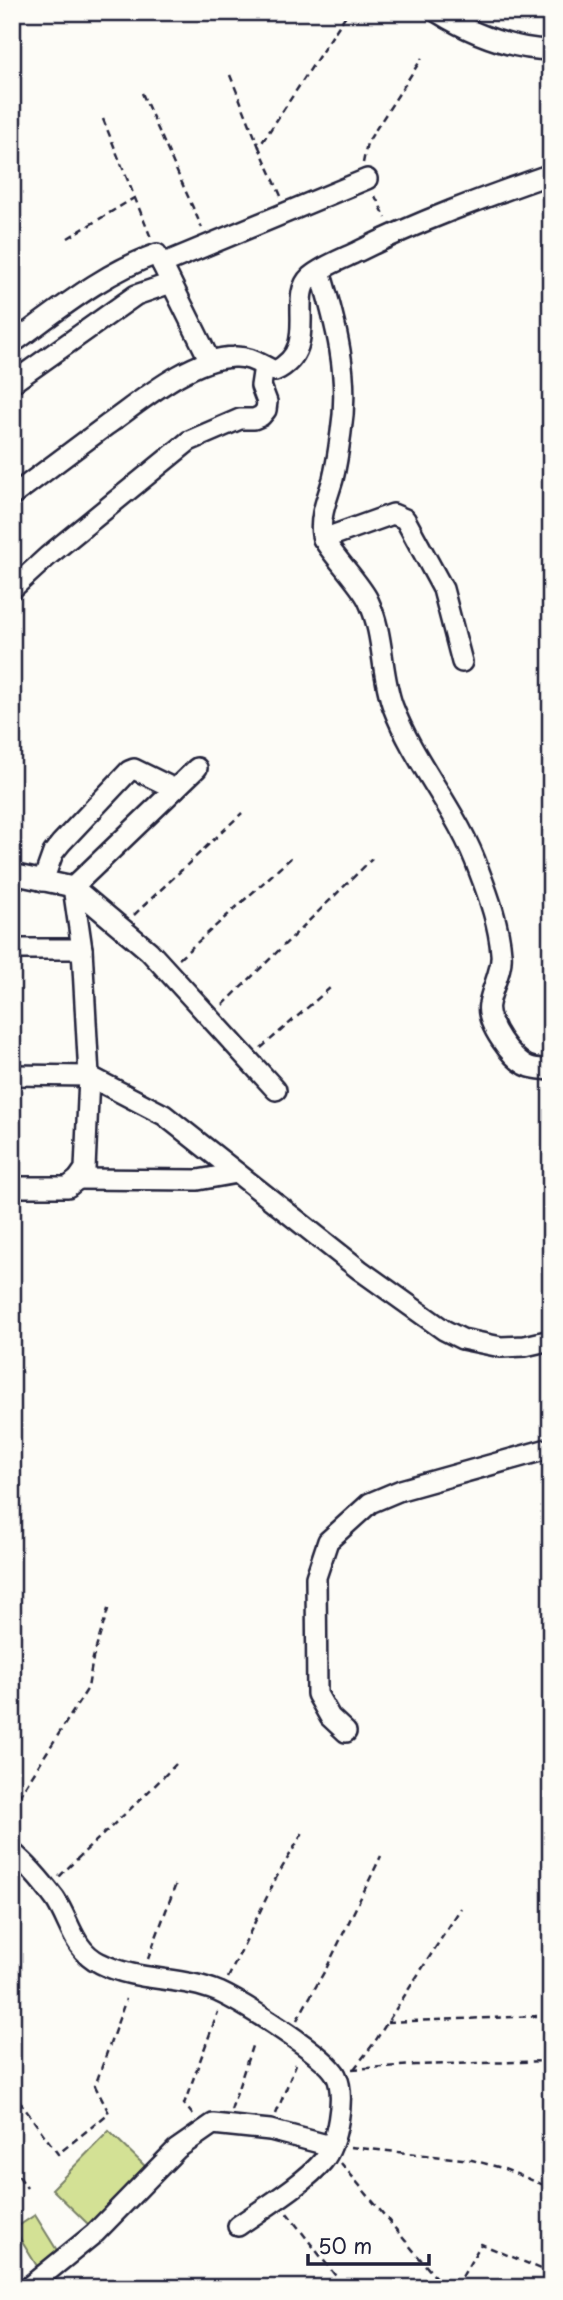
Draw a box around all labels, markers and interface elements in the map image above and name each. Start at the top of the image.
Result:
scale bar [308,2223,428,2267]
text: 50 m [318,2229,372,2261]

